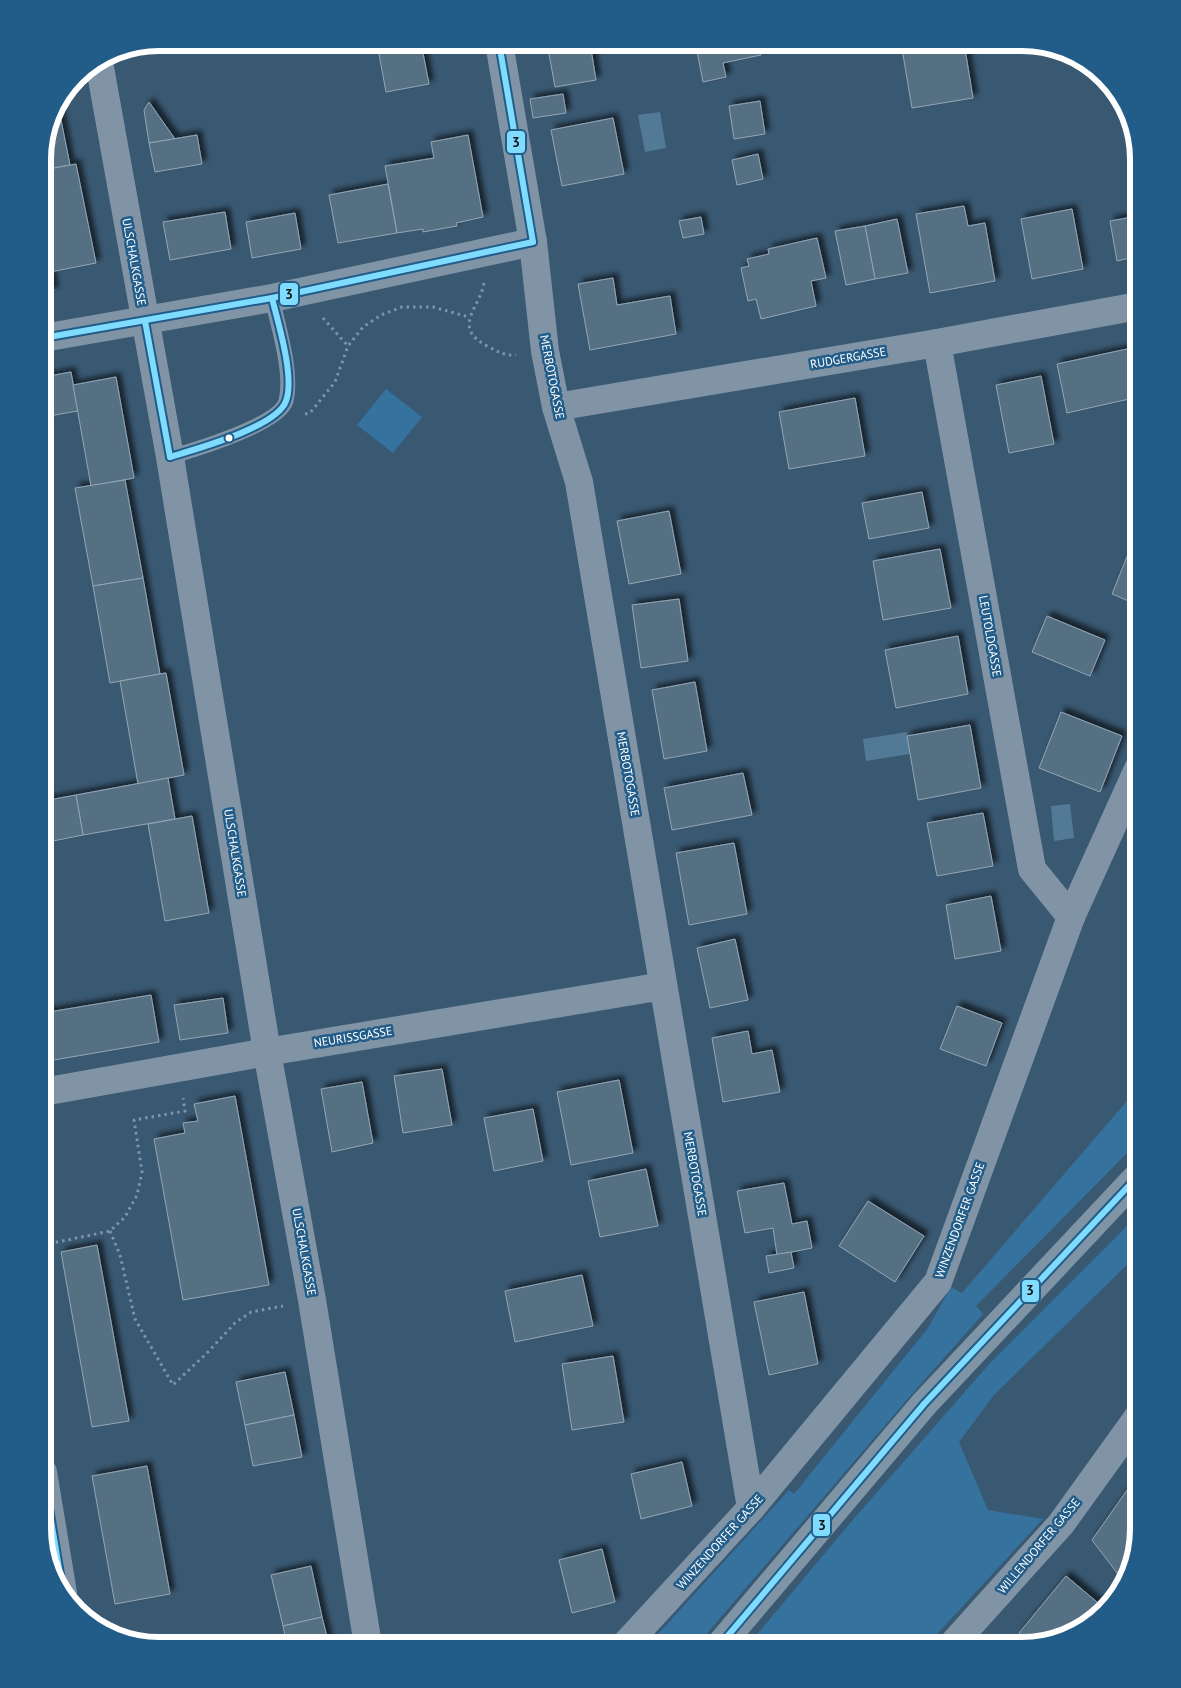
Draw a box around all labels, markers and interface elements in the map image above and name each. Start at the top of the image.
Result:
line badge: 3 [506,130,526,154]
text: 3 [512,133,520,151]
street label: ULSCHALKGASSE [119,217,150,307]
line badge: 3 [279,282,299,306]
text: 3 [285,285,293,303]
street label: MERBOTOGASSE [537,333,568,420]
street label: RUDGERGASSE [809,343,887,372]
unlabelled marker [224,433,234,443]
street label: LEUTOLDGASSE [976,594,1005,678]
street label: MERBOTOGASSE [614,730,643,817]
street label: ULSCHALKGASSE [221,808,250,898]
street label: NEURISSGASSE [313,1023,393,1050]
street label: MERBOTOGASSE [681,1130,710,1217]
street label: WINZENDORFER GASSE [932,1160,987,1280]
street label: ULSCHALKGASSE [289,1207,320,1297]
line badge: 3 [1021,1279,1040,1303]
text: 3 [1026,1281,1034,1299]
street label: WINZENDORFER GASSE [673,1491,766,1592]
street label: WILLENDORFER GASSE [994,1495,1083,1596]
line badge: 3 [812,1513,831,1537]
text: 3 [818,1516,826,1534]

